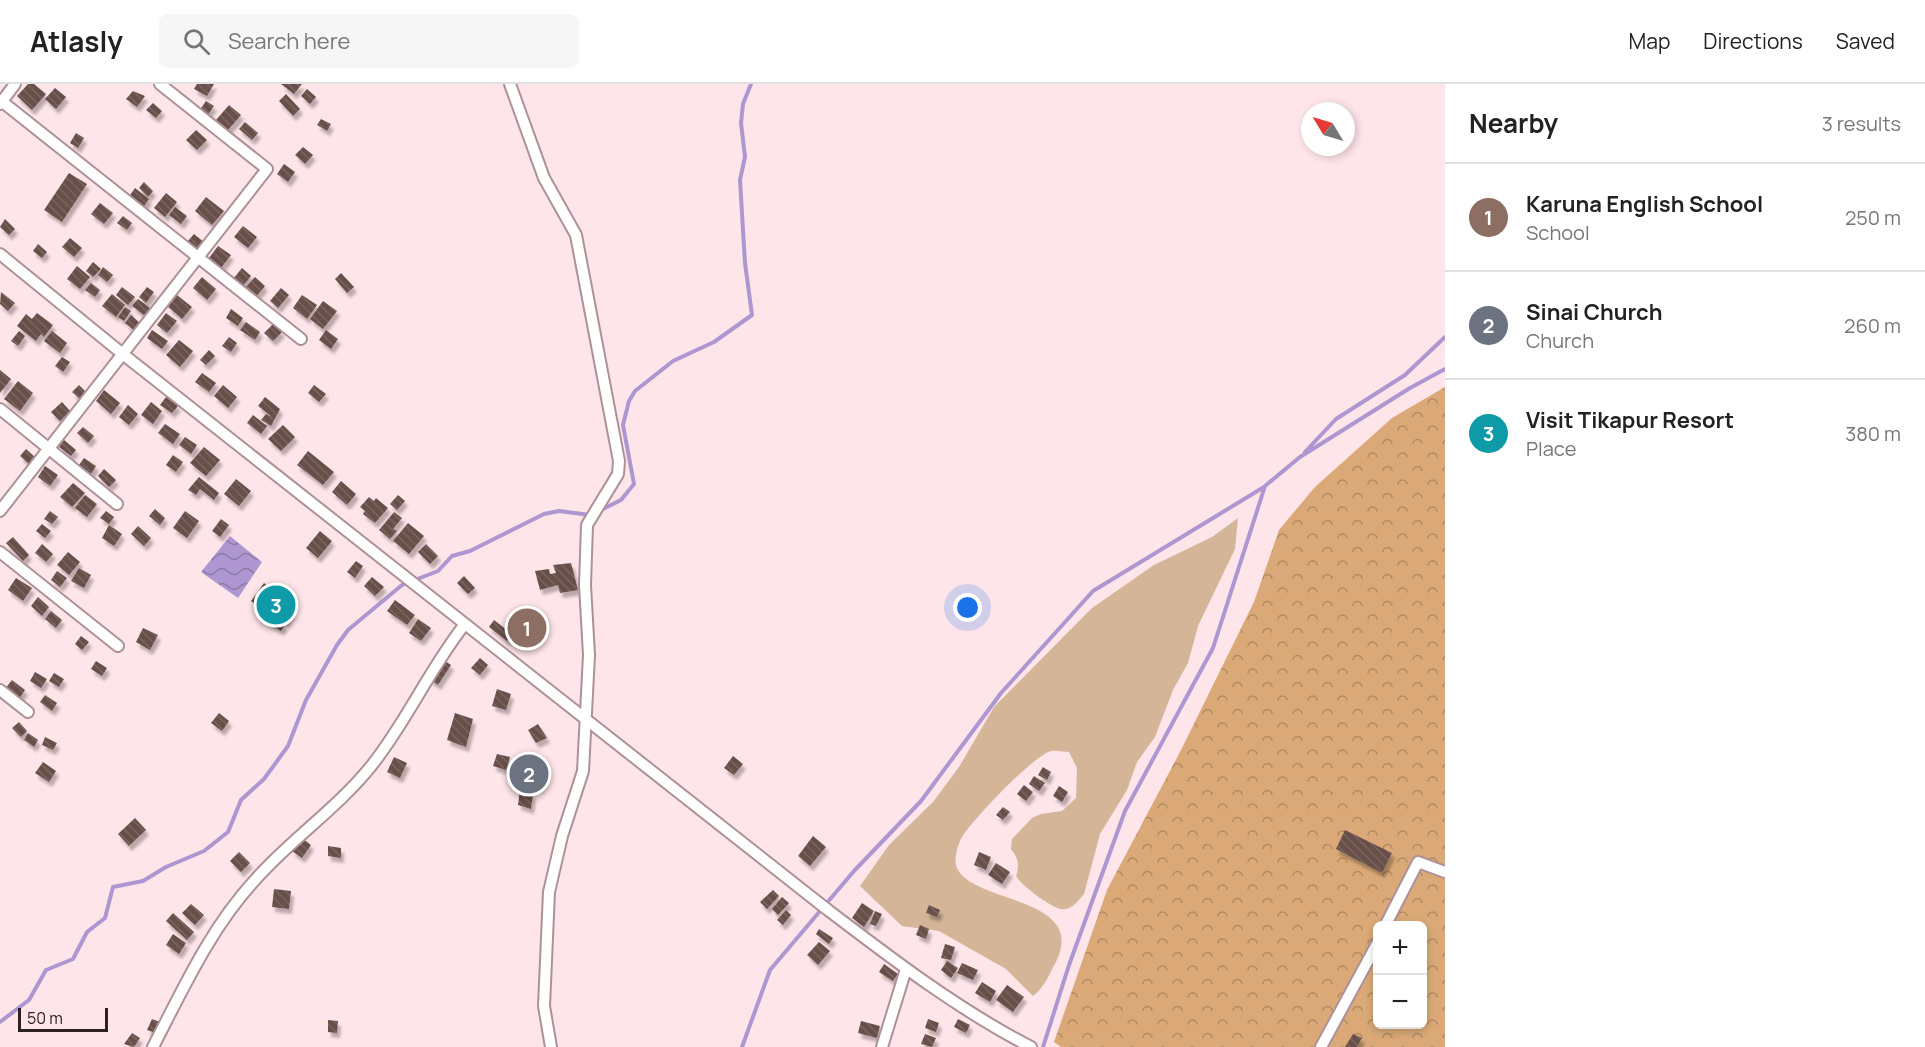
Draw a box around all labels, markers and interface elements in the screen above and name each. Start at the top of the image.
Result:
search box [159,14,579,68]
text: Atlasly [30,22,123,60]
icon: search [180,25,213,58]
text: Search here [228,26,350,56]
text: Map [1629,27,1670,55]
text: Directions [1703,27,1803,55]
text: Saved [1836,27,1895,55]
north arrow [1301,102,1355,156]
text: Nearby [1469,105,1558,141]
text: 3 results [1822,110,1901,137]
text: Karuna English School [1526,189,1763,219]
text: 1 [1484,204,1493,231]
text: 250 m [1845,204,1901,231]
text: School [1526,219,1590,246]
text: Sinai Church [1526,297,1662,327]
text: 2 [1483,312,1494,339]
text: 260 m [1844,312,1901,339]
text: Church [1526,327,1594,354]
text: Visit Tikapur Resort [1526,405,1734,435]
text: 3 [1483,420,1494,447]
text: 380 m [1845,420,1901,447]
text: Place [1526,435,1576,462]
pin: 3 [256,582,296,628]
your location [953,593,982,622]
pin: 1 [508,606,546,650]
pin: 2 [510,752,548,796]
map controls [1373,921,1427,1029]
button: + [1373,921,1427,975]
button: − [1373,975,1427,1029]
scale bar [18,1005,108,1032]
text: 50 m [27,1007,63,1029]

